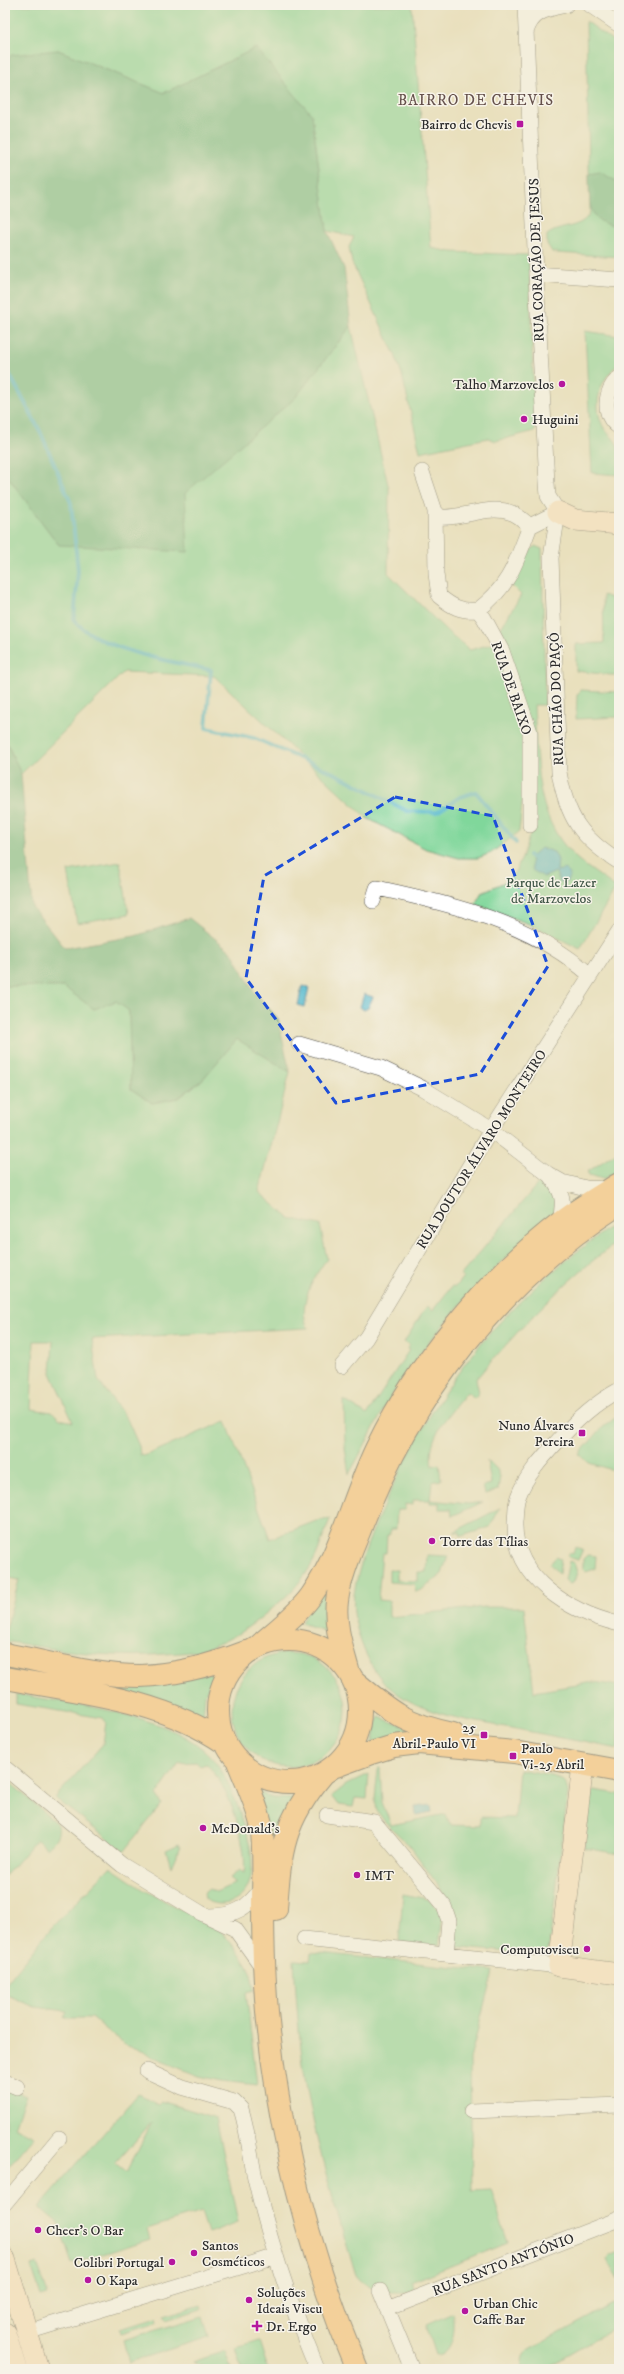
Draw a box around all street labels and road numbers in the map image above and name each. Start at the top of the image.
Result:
street label: RUA CORAÇÃO DE JESUS [525,178,549,342]
street label: RUA CHÃO DO PAÇÔ [546,632,568,766]
street label: RUA DE BAIXO [487,639,536,738]
street label: RUA DOUTOR ÁLVARO MONTEIRO [413,1046,551,1253]
street label: RUA SANTO ANTÓNIO [430,2230,577,2300]

